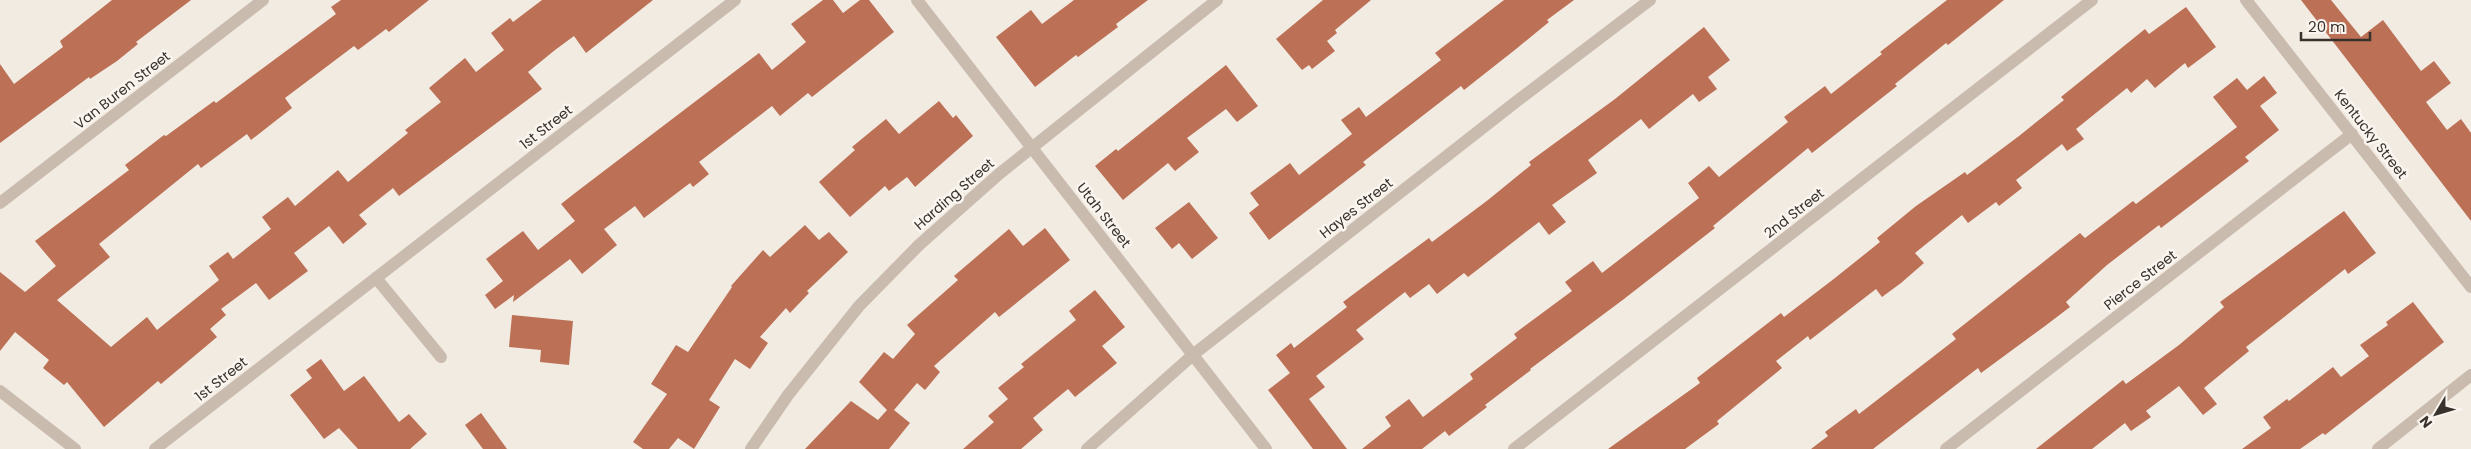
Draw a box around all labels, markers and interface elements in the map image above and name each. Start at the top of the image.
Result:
scale bar [2301,10,2370,42]
text: 20 m [2308,16,2346,37]
street label: Van Buren Street [70,46,174,134]
street label: Kentucky Street [2330,85,2412,183]
street label: 1st Street [516,100,576,154]
street label: Harding Street [910,154,998,234]
street label: Hayes Street [1315,173,1397,243]
street label: Utah Street [1072,178,1136,252]
street label: 2nd Street [1760,183,1828,243]
street label: Pierce Street [2099,245,2181,315]
street label: 1st Street [191,352,251,406]
north arrow [2411,389,2461,439]
text: N [2415,412,2437,432]

